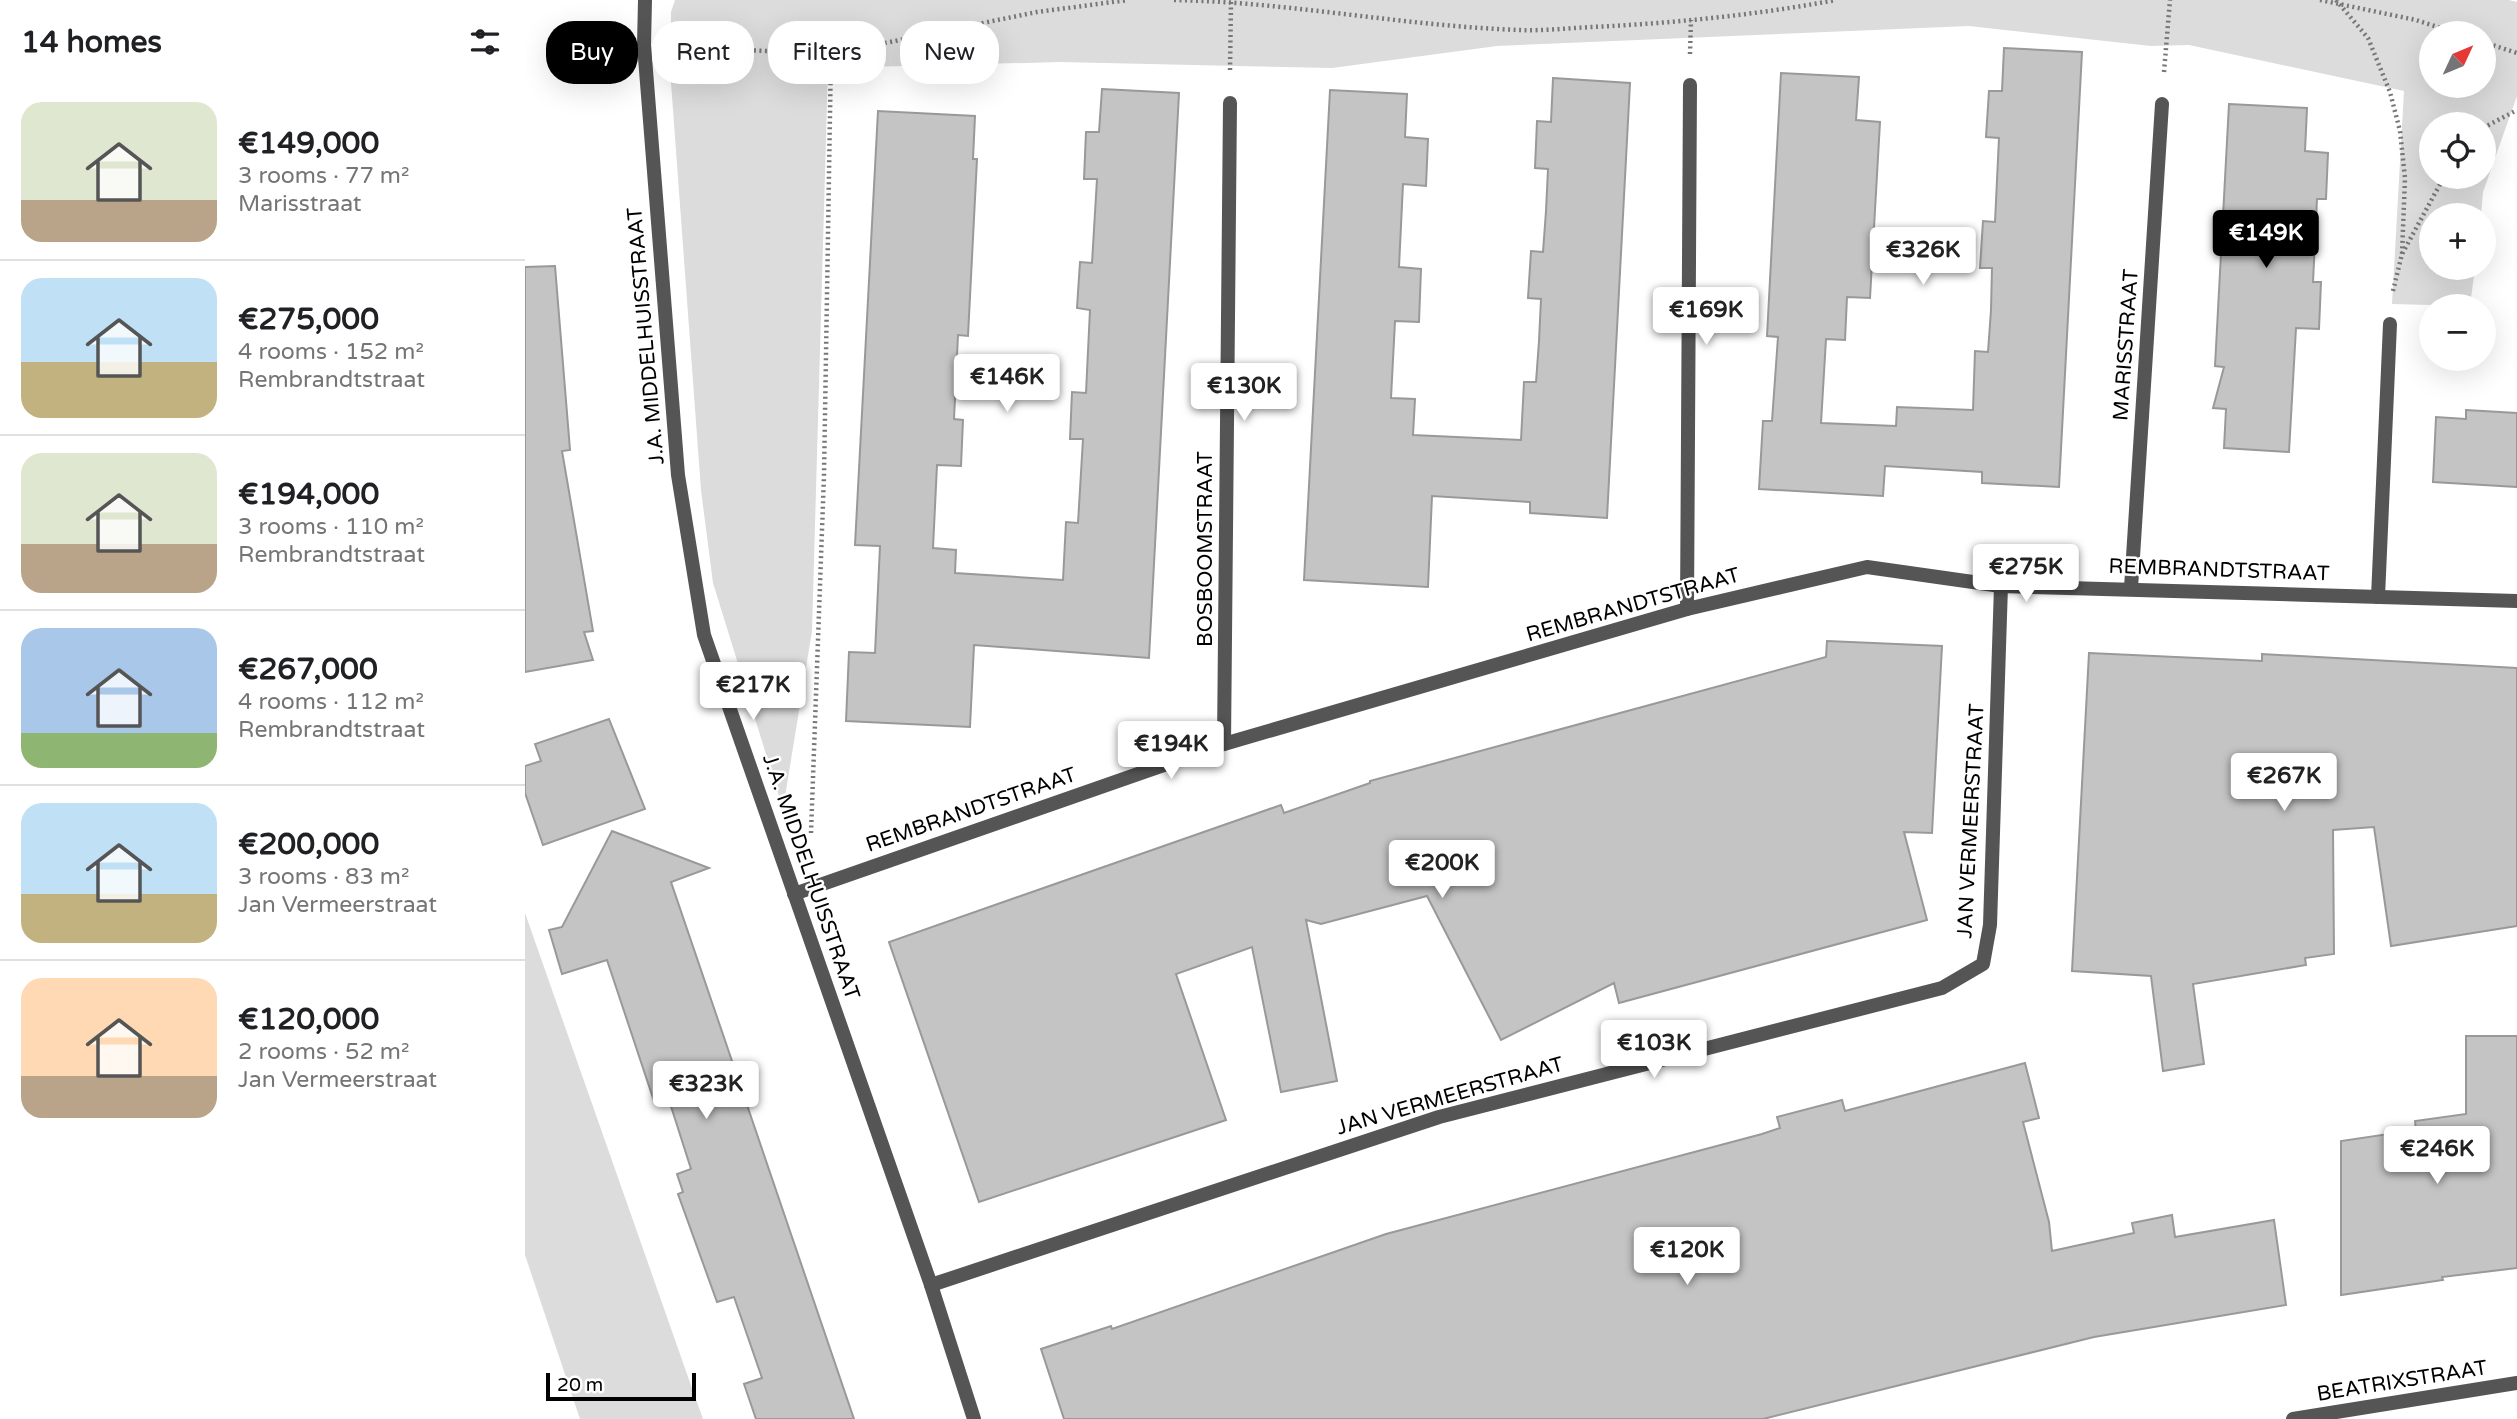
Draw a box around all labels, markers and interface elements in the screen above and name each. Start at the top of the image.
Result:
chip: Buy [546,21,638,84]
chip: Rent [652,21,754,84]
chip: Filters [768,21,886,84]
chip: New [900,21,999,84]
north arrow [2419,21,2495,98]
map controls [2419,21,2496,371]
icon: filters [466,23,504,61]
text: 14 homes [21,24,162,61]
button: locate [2419,112,2496,189]
text: €149,000 [238,125,379,162]
icon: home [77,130,161,214]
text: 3 rooms · 77 m² [238,162,409,190]
text: Marisstraat [238,190,362,218]
button: + [2419,203,2496,280]
street label: J.A. MIDDELHUISSTRAAT [622,206,670,466]
pin: €149K [2217,210,2315,270]
text: €149K [2229,219,2303,247]
pin: €326K [1874,228,1972,287]
text: €326K [1886,236,1960,264]
street label: MARISSTRAAT [2108,268,2144,422]
pin: €169K [1657,288,1755,347]
button: − [2419,294,2496,371]
text: €169K [1669,296,1743,324]
text: €275,000 [238,301,379,338]
icon: home [77,306,161,390]
text: 4 rooms · 152 m² [238,338,424,366]
pin: €146K [958,354,1056,414]
text: €146K [970,363,1044,391]
pin: €130K [1195,364,1293,423]
text: Rembrandtstraat [238,366,425,394]
text: €130K [1207,372,1281,400]
street label: BOSBOOMSTRAAT [1193,451,1218,647]
text: €194,000 [238,476,379,513]
icon: home [77,481,161,565]
text: 3 rooms · 110 m² [238,513,424,541]
text: Rembrandtstraat [238,541,425,569]
pin: €275K [1977,544,2075,604]
text: €275K [1989,553,2063,581]
street label: REMBRANDTSTRAAT [2108,554,2330,586]
street label: REMBRANDTSTRAAT [1523,562,1743,647]
text: €267,000 [238,651,378,688]
icon: home [77,656,161,740]
pin: €217K [704,662,802,722]
text: €217K [716,671,790,699]
text: 4 rooms · 112 m² [238,688,424,716]
street label: JAN VERMEERSTRAAT [1952,703,1990,939]
text: Rembrandtstraat [238,716,425,744]
pin: €194K [1122,722,1220,781]
text: €194K [1134,730,1208,758]
street label: J.A. MIDDELHUISSTRAAT [757,751,865,1003]
pin: €267K [2235,754,2333,813]
street label: REMBRANDTSTRAAT [862,762,1080,858]
text: €267K [2247,762,2321,790]
text: €200,000 [238,826,379,863]
icon: home [77,831,161,915]
pin: €200K [1393,841,1491,900]
text: €200K [1405,849,1479,877]
text: 3 rooms · 83 m² [238,863,409,891]
text: Jan Vermeerstraat [238,891,437,919]
text: €120,000 [238,1001,379,1038]
icon: home [77,1006,161,1090]
pin: €103K [1605,1020,1703,1080]
text: €103K [1617,1029,1691,1057]
text: 2 rooms · 52 m² [238,1038,409,1066]
street label: JAN VERMEERSTRAAT [1334,1052,1567,1140]
pin: €323K [657,1062,755,1121]
text: Jan Vermeerstraat [238,1066,437,1094]
text: €323K [669,1070,743,1098]
pin: €246K [2388,1126,2486,1186]
text: €246K [2400,1135,2474,1163]
pin: €120K [1638,1228,1736,1287]
text: €120K [1650,1236,1724,1264]
street label: BEATRIXSTRAAT [2315,1355,2489,1407]
scale bar [546,1370,697,1402]
text: 20 m [557,1374,603,1396]

